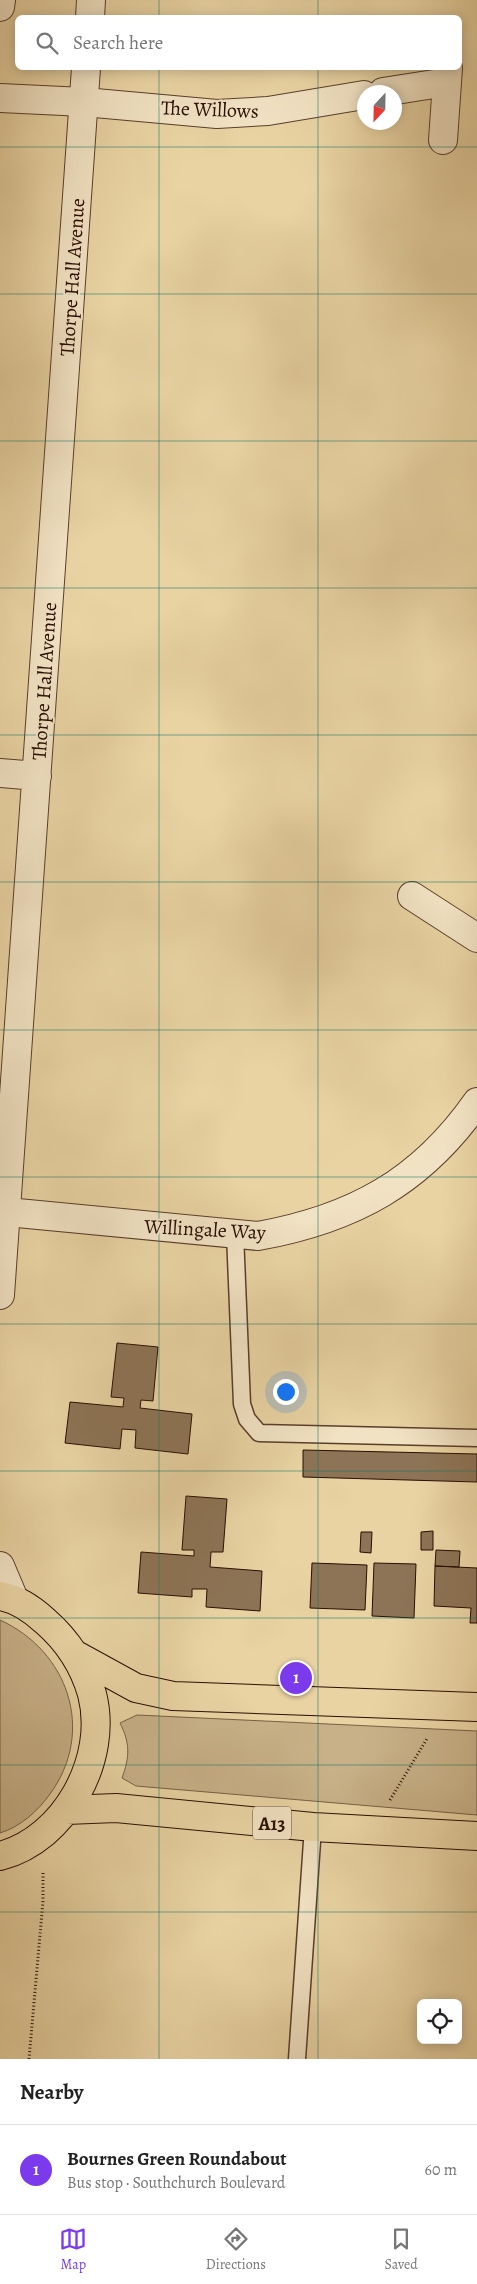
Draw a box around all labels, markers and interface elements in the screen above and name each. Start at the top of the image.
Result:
search box [15,15,462,70]
icon: search [33,29,61,57]
text: Search here [73,30,163,56]
north arrow [357,85,402,130]
street label: The Willows [161,94,259,125]
street label: Thorpe Hall Avenue [54,197,91,357]
street label: Thorpe Hall Avenue [26,601,63,761]
street label: Willingale Way [143,1213,267,1246]
your location [273,1379,299,1405]
pin: 1 [280,1659,312,1697]
road number: A13 [253,1806,291,1840]
map controls [417,1999,462,2044]
button: locate [417,1999,462,2044]
text: Nearby [20,2078,83,2106]
text: Bournes Green Roundabout [67,2146,287,2172]
text: 1 [33,2159,39,2181]
text: 60 m [425,2159,457,2181]
text: Bus stop · Southchurch Boulevard [67,2172,285,2194]
tab: Map [59,2225,87,2274]
tab: Directions [206,2225,266,2274]
tab: Saved [385,2225,418,2274]

